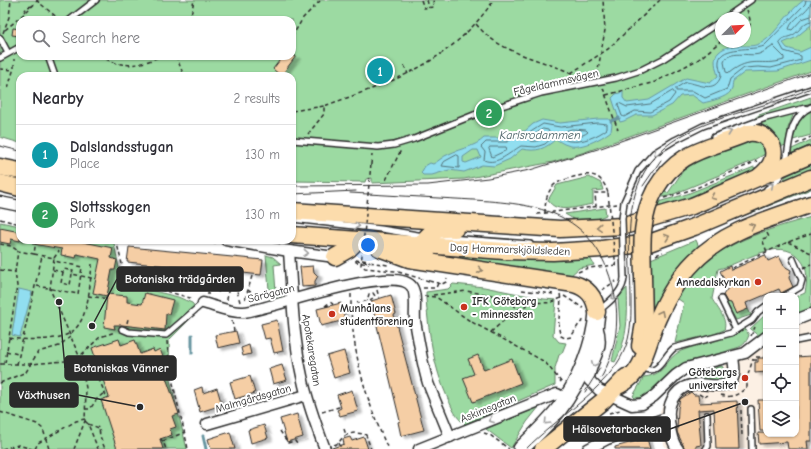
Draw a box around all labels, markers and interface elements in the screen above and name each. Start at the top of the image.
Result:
north arrow [715,12,751,48]
search box [16,16,296,60]
icon: search [30,27,52,49]
text: Search here [62,29,140,47]
pin: 1 [367,56,393,86]
street label: Fågeldammsvägen [512,66,600,99]
text: Nearby [32,89,83,108]
text: 2 results [233,91,280,106]
one-way arrow [770,97,777,105]
pin: 2 [476,98,502,128]
water label: Karlsrodammen [499,128,581,142]
one-way arrow [725,128,732,136]
text: Dalslandsstugan [70,138,173,156]
text: 1 [42,147,48,162]
text: 130 m [245,147,280,162]
one-way arrow [653,148,660,155]
text: Place [70,156,100,171]
one-way arrow [767,183,774,190]
one-way arrow [710,192,717,200]
text: Slottsskogen [70,198,151,216]
text: 2 [42,207,48,222]
text: 130 m [245,207,280,222]
text: Park [70,216,95,231]
one-way arrow [354,221,361,230]
one-way arrow [596,223,603,232]
one-way arrow [747,223,755,231]
one-way arrow [663,233,670,241]
your location [358,235,378,255]
street label: Dag Hammarskjöldsleden [450,241,570,258]
one-way arrow [303,249,309,258]
one-way arrow [477,265,483,274]
callout: Botaniska trädgården [117,267,243,291]
text: Botaniska trädgården [125,272,235,286]
place label: Annedalskyrkan [676,276,750,289]
marker: Annedalskyrkan [753,277,763,287]
street label: Särögatan [246,281,296,306]
one-way arrow [611,292,619,300]
map controls [763,293,799,437]
button: + [763,293,799,329]
place label: IFK Göteborg - minnessten [472,295,537,321]
place label: Munhålans studentförening [340,302,414,328]
marker: IFK Göteborg - minnessten [459,302,469,312]
marker: Munhålans studentförening [327,309,337,319]
one-way arrow [656,310,664,317]
street label: Apotekaregatan [299,313,324,387]
button: − [763,329,799,365]
callout: Botaniskas Vänner [65,356,176,380]
one-way arrow [591,359,599,367]
text: Botaniskas Vänner [73,361,169,375]
button: locate [763,365,799,401]
place label: Göteborgs universitet [689,366,737,392]
marker: Göteborgs universitet [740,373,750,383]
street label: Malmgårdsgatan [214,381,293,416]
callout: Växthusen [10,383,78,407]
text: Växthusen [18,388,70,402]
street label: Askimsgatan [459,391,518,425]
button: layers [763,401,799,437]
one-way arrow [487,415,494,423]
one-way arrow [545,417,552,425]
callout: Hälsovetarbacken [564,417,670,441]
text: Hälsovetarbacken [572,422,662,436]

